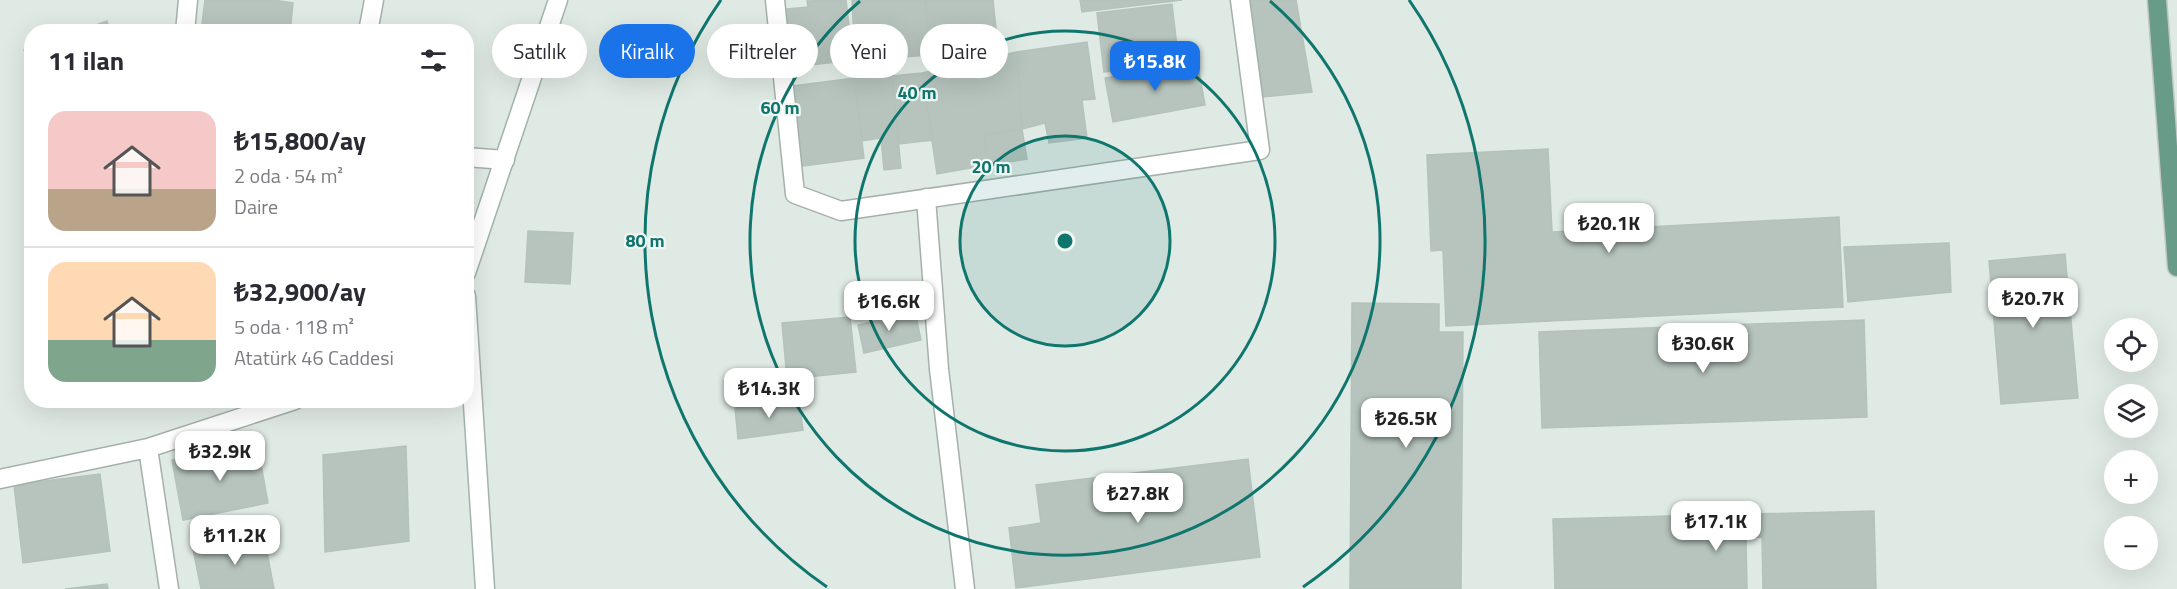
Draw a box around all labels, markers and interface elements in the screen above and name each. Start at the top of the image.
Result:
chip: Satılık [492,24,587,78]
chip: Kiralık [599,24,695,78]
chip: Filtreler [707,24,818,78]
chip: Yeni [830,24,908,78]
chip: Daire [920,24,1008,78]
text: 11 ilan [48,41,124,80]
pin: ₺15.8K [1106,41,1204,92]
icon: filters [417,44,450,77]
text: ₺15.8K [1124,45,1186,76]
text: 40 m [897,79,937,106]
text: 60 m [760,94,800,121]
text: ₺15,800/ay [234,121,366,160]
icon: home [96,135,168,207]
text: 20 m [971,153,1011,180]
text: 2 oda · 54 m² [234,160,343,191]
text: Daire [234,191,278,222]
pin: ₺20.1K [1560,203,1658,254]
text: ₺20.1K [1578,207,1640,238]
text: 80 m [625,227,665,254]
centre of rings [1055,231,1075,251]
text: ₺32,900/ay [234,272,366,311]
pin: ₺20.7K [1984,278,2082,329]
pin: ₺16.6K [840,281,938,332]
text: ₺20.7K [2002,282,2064,313]
text: ₺16.6K [858,285,920,316]
icon: home [96,286,168,358]
text: 5 oda · 118 m² [234,311,354,342]
map controls [2104,318,2158,570]
button: locate [2104,318,2158,372]
pin: ₺30.6K [1654,323,1752,374]
text: ₺30.6K [1672,327,1734,358]
text: Atatürk 46 Caddesi [234,342,394,373]
pin: ₺14.3K [720,368,818,419]
text: ₺14.3K [738,372,800,403]
button: layers [2104,384,2158,438]
pin: ₺26.5K [1357,398,1455,449]
text: ₺26.5K [1375,402,1437,433]
pin: ₺32.9K [171,431,269,482]
text: ₺32.9K [189,435,251,466]
button: + [2104,450,2158,504]
pin: ₺27.8K [1089,473,1187,524]
text: ₺27.8K [1107,477,1169,508]
pin: ₺17.1K [1667,501,1765,552]
text: ₺17.1K [1685,505,1747,536]
pin: ₺11.2K [186,515,284,566]
button: − [2104,516,2158,570]
text: ₺11.2K [204,519,266,550]

